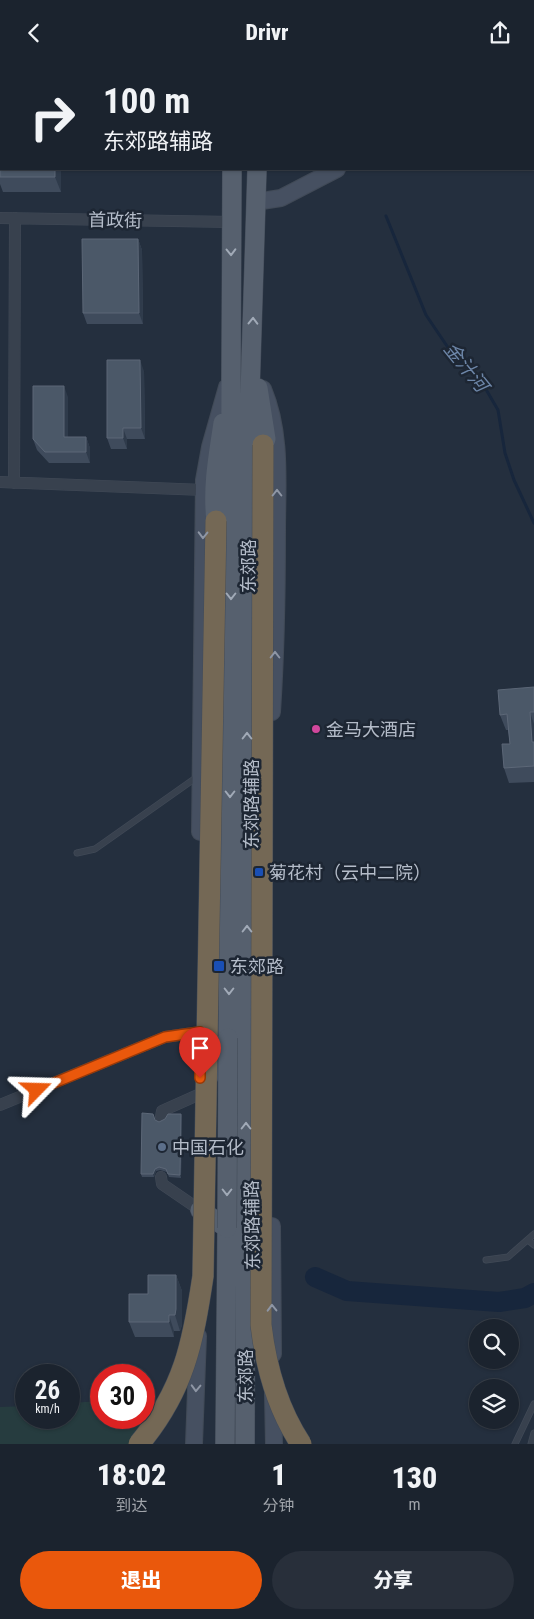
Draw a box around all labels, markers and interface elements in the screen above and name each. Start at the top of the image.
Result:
icon: back [20,19,48,47]
icon: share [486,19,514,47]
text: Drivr [246,20,288,45]
text: 100 m [103,81,190,122]
icon: right [20,85,85,150]
text: 东郊路辅路 [103,129,213,154]
street label: 首政街 [88,209,142,231]
one-way arrow [226,249,236,257]
one-way arrow [248,317,259,325]
water label: 金汁河 [439,338,495,399]
one-way arrow [272,489,282,496]
one-way arrow [198,532,208,540]
street label: 东郊路 [238,539,259,593]
one-way arrow [226,593,236,601]
one-way arrow [270,651,280,659]
place label: 金马大酒店 [326,719,416,740]
marker: 金马大酒店 [310,723,322,735]
one-way arrow [242,732,252,740]
street label: 东郊路辅路 [241,759,262,849]
one-way arrow [225,790,235,798]
place label: 菊花村（云中二院） [269,862,431,883]
marker: 菊花村（云中二院） [253,866,265,878]
one-way arrow [242,924,252,932]
place label: 东郊路 [230,956,284,977]
marker: 东郊路 [212,959,226,973]
one-way arrow [224,988,234,996]
pin [179,1027,221,1078]
icon: arrive [186,1034,214,1062]
position arrow [10,1063,62,1115]
one-way arrow [241,1122,251,1130]
place label: 中国石化 [172,1137,244,1158]
marker: 中国石化 [156,1141,168,1153]
street label: 东郊路辅路 [241,1180,263,1270]
one-way arrow [222,1188,232,1196]
one-way arrow [267,1304,278,1312]
map controls [469,1319,519,1429]
button: search [469,1319,519,1369]
street label: 东郊路 [235,1349,256,1403]
speed limit sign: 30 [90,1364,155,1429]
text: 26 [35,1376,60,1405]
button: layers [469,1379,519,1429]
one-way arrow [191,1384,201,1392]
text: km/h [35,1402,60,1416]
text: 18:02 [97,1457,166,1492]
text: 1 [271,1457,286,1492]
text: 130 [392,1460,437,1495]
text: m [408,1495,420,1514]
text: 到达 [115,1496,147,1515]
text: 分钟 [263,1496,295,1515]
button: 退出 [20,1551,262,1609]
button: 分享 [272,1551,514,1609]

